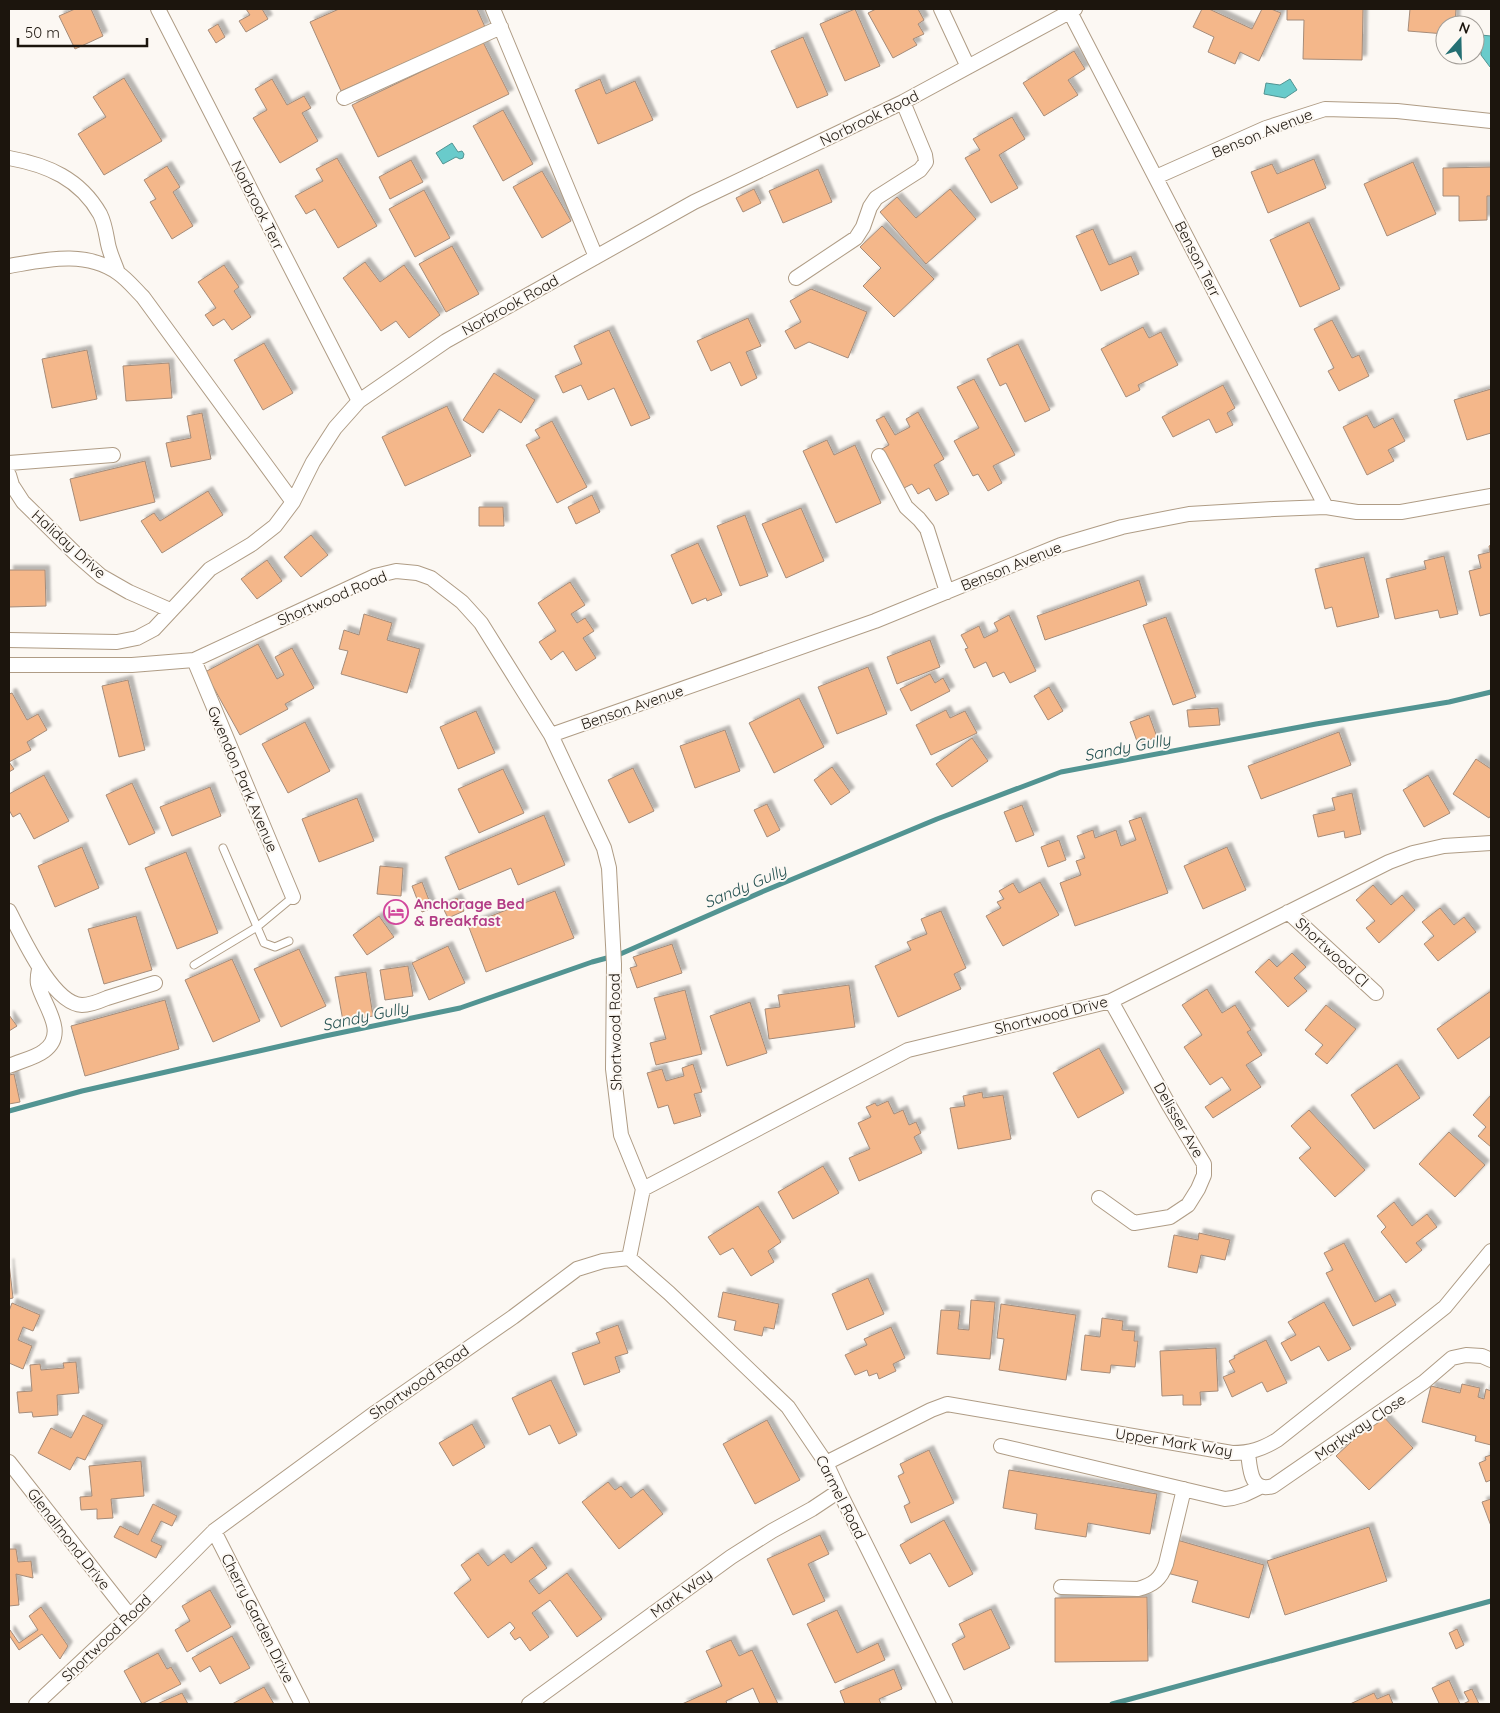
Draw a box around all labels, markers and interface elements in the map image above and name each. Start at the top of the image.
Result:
scale bar [18,15,146,47]
north arrow [1435,15,1485,65]
text: N [1457,18,1472,38]
text: 50 m [25,23,60,42]
street label: Norbrook Road [816,86,922,150]
street label: Benson Avenue [1209,104,1315,162]
street label: Norbrook Terr [227,157,289,253]
street label: Benson Terr [1171,218,1225,301]
street label: Norbrook Road [458,271,562,339]
street label: Haliday Drive [28,506,110,582]
street label: Benson Avenue [958,537,1064,595]
street label: Shortwood Road [274,566,390,630]
street label: Benson Avenue [578,681,686,733]
street label: Gwendon Park Avenue [204,703,282,855]
water label: Sandy Gully [1082,729,1173,765]
water label: Sandy Gully [701,859,790,912]
place label: Anchorage Bed & Breakfast [414,894,525,930]
hotel icon: Anchorage Bed & Breakfast [383,899,409,925]
street label: Shortwood Cl [1291,913,1373,991]
street label: Shortwood Road [604,973,626,1091]
street label: Shortwood Drive [992,992,1110,1038]
water label: Sandy Gully [320,997,411,1035]
street label: Delisser Ave [1150,1079,1208,1161]
street label: Shortwood Road [366,1341,472,1423]
street label: Markway Close [1311,1389,1409,1465]
street label: Upper Mark Way [1114,1423,1234,1461]
street label: Carmel Road [812,1452,870,1542]
street label: Glenalmond Drive [23,1484,115,1594]
street label: Cherry Garden Drive [217,1550,299,1686]
street label: Mark Way [647,1564,715,1622]
street label: Shortwood Road [57,1590,155,1686]

